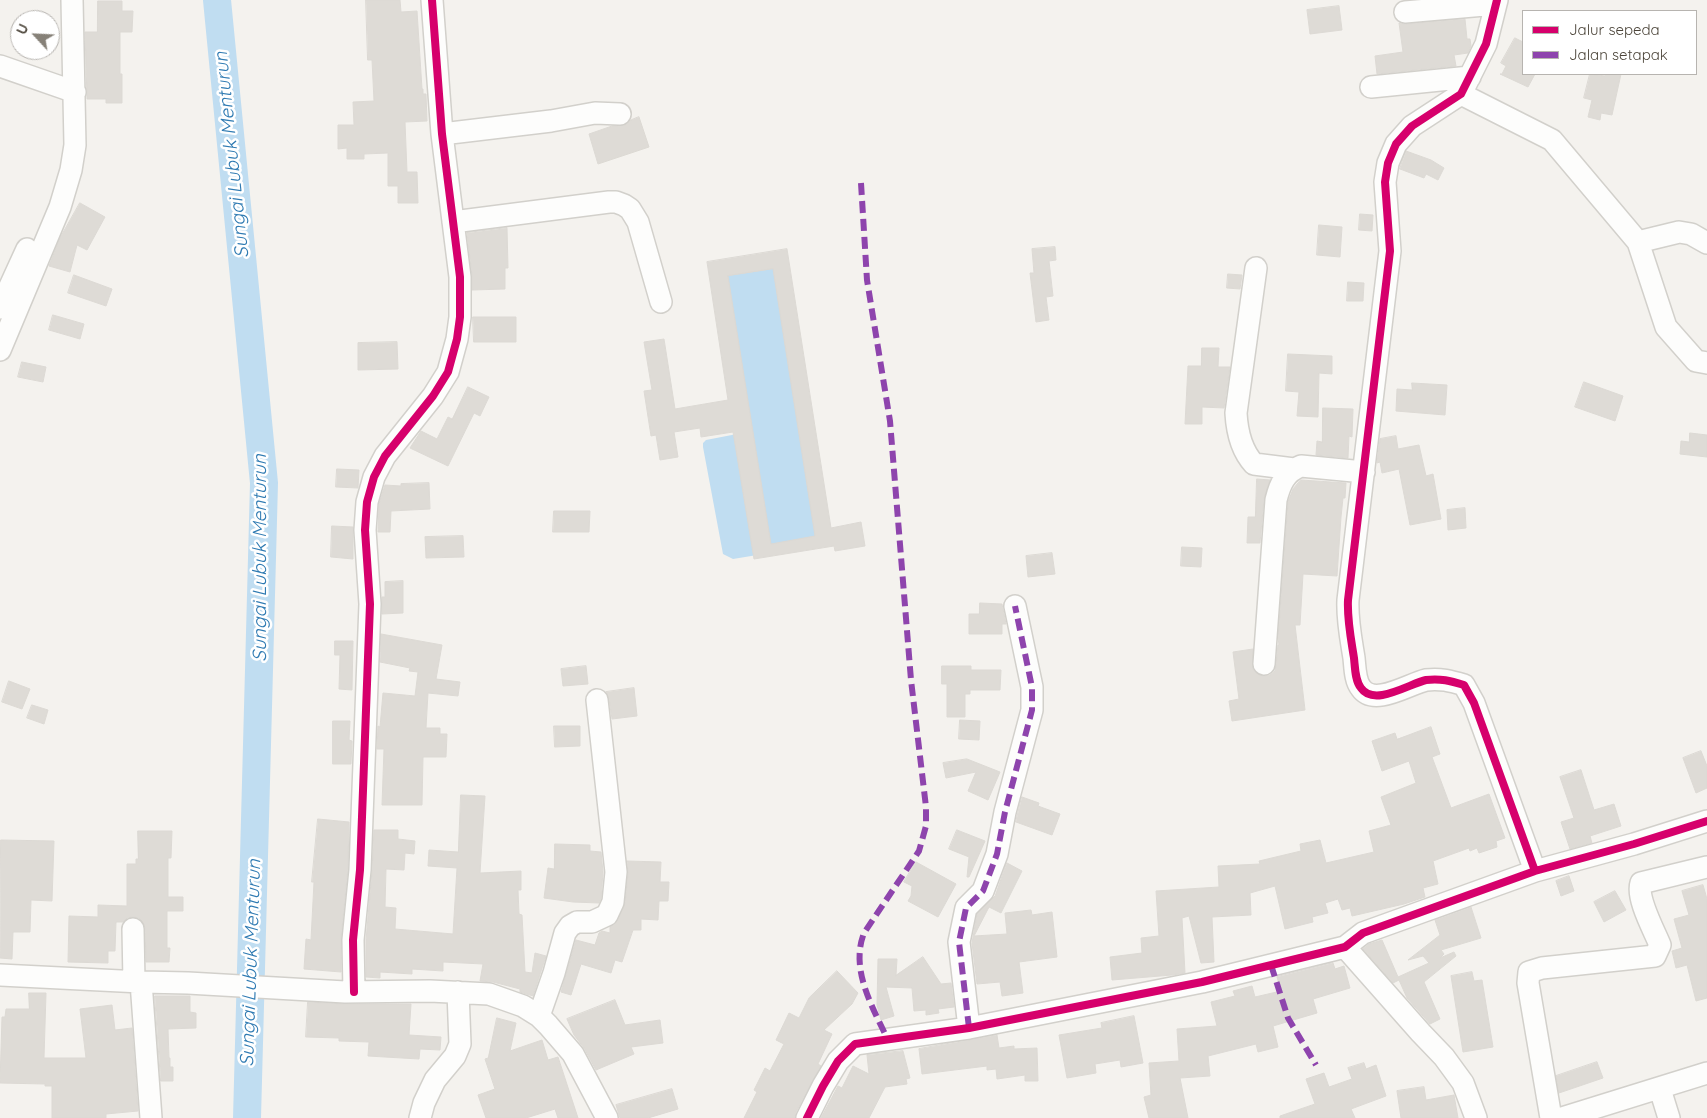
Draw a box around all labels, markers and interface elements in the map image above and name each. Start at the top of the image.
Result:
north arrow [10,10,60,60]
legend [1522,10,1697,75]
text: Jalur sepeda [1569,20,1660,39]
text: U [12,21,33,37]
text: Jalan setapak [1569,45,1668,64]
water label: Sungai Lubuk Menturun [210,51,254,259]
water label: Sungai Lubuk Menturun [249,454,271,662]
water label: Sungai Lubuk Menturun [236,859,266,1067]

